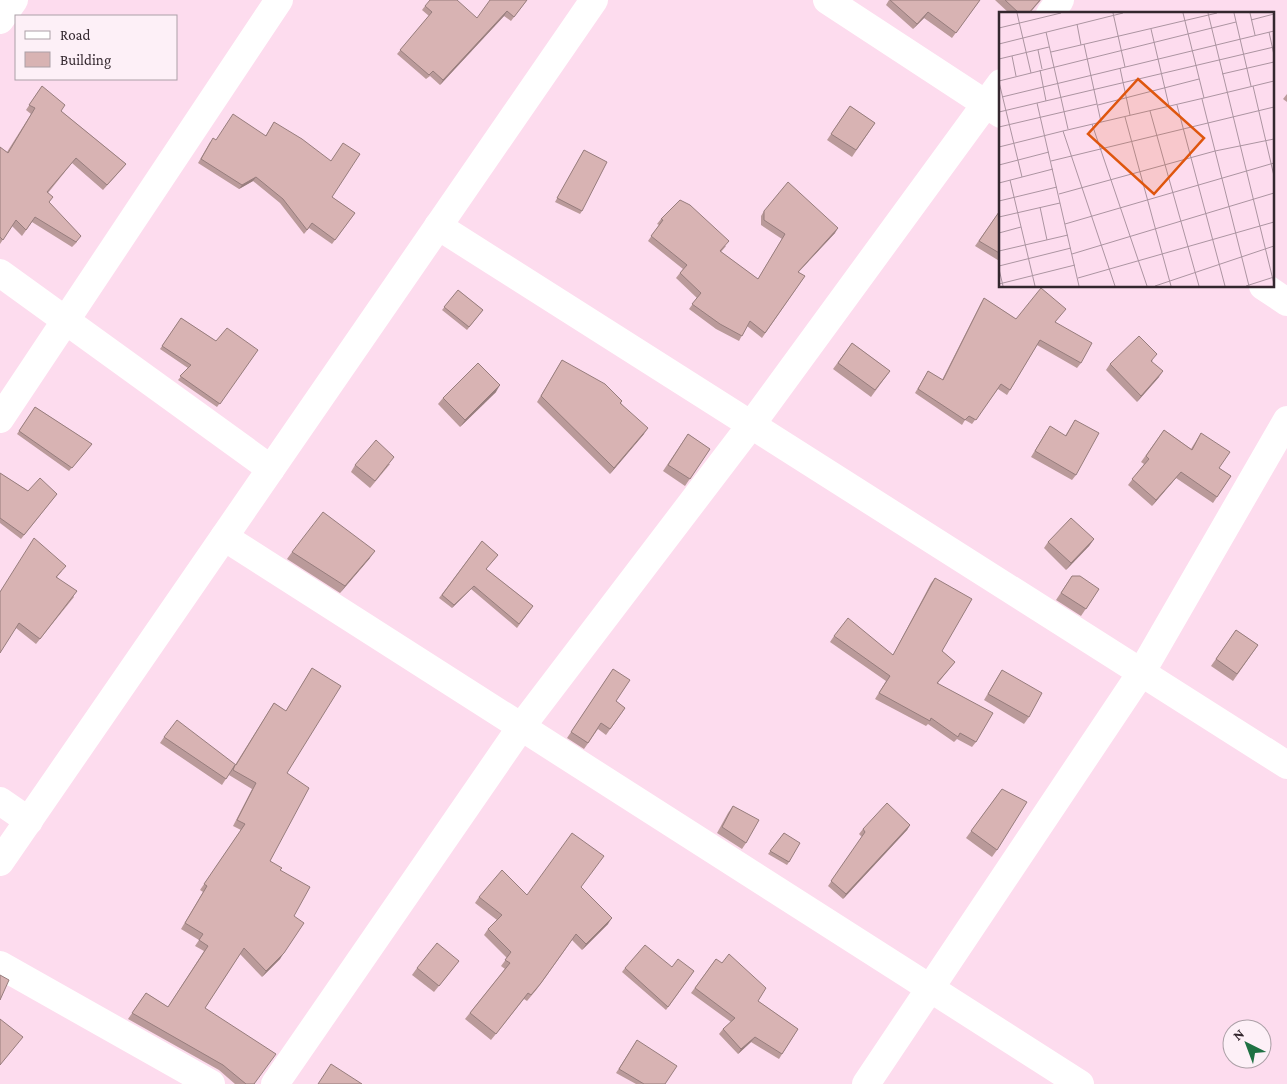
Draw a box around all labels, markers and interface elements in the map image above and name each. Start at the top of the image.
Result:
inset map [999,12,1274,288]
legend [15,15,178,80]
text: Road [60,27,91,43]
text: Building [60,52,111,69]
north arrow [1222,1019,1272,1069]
text: N [1229,1025,1248,1043]

